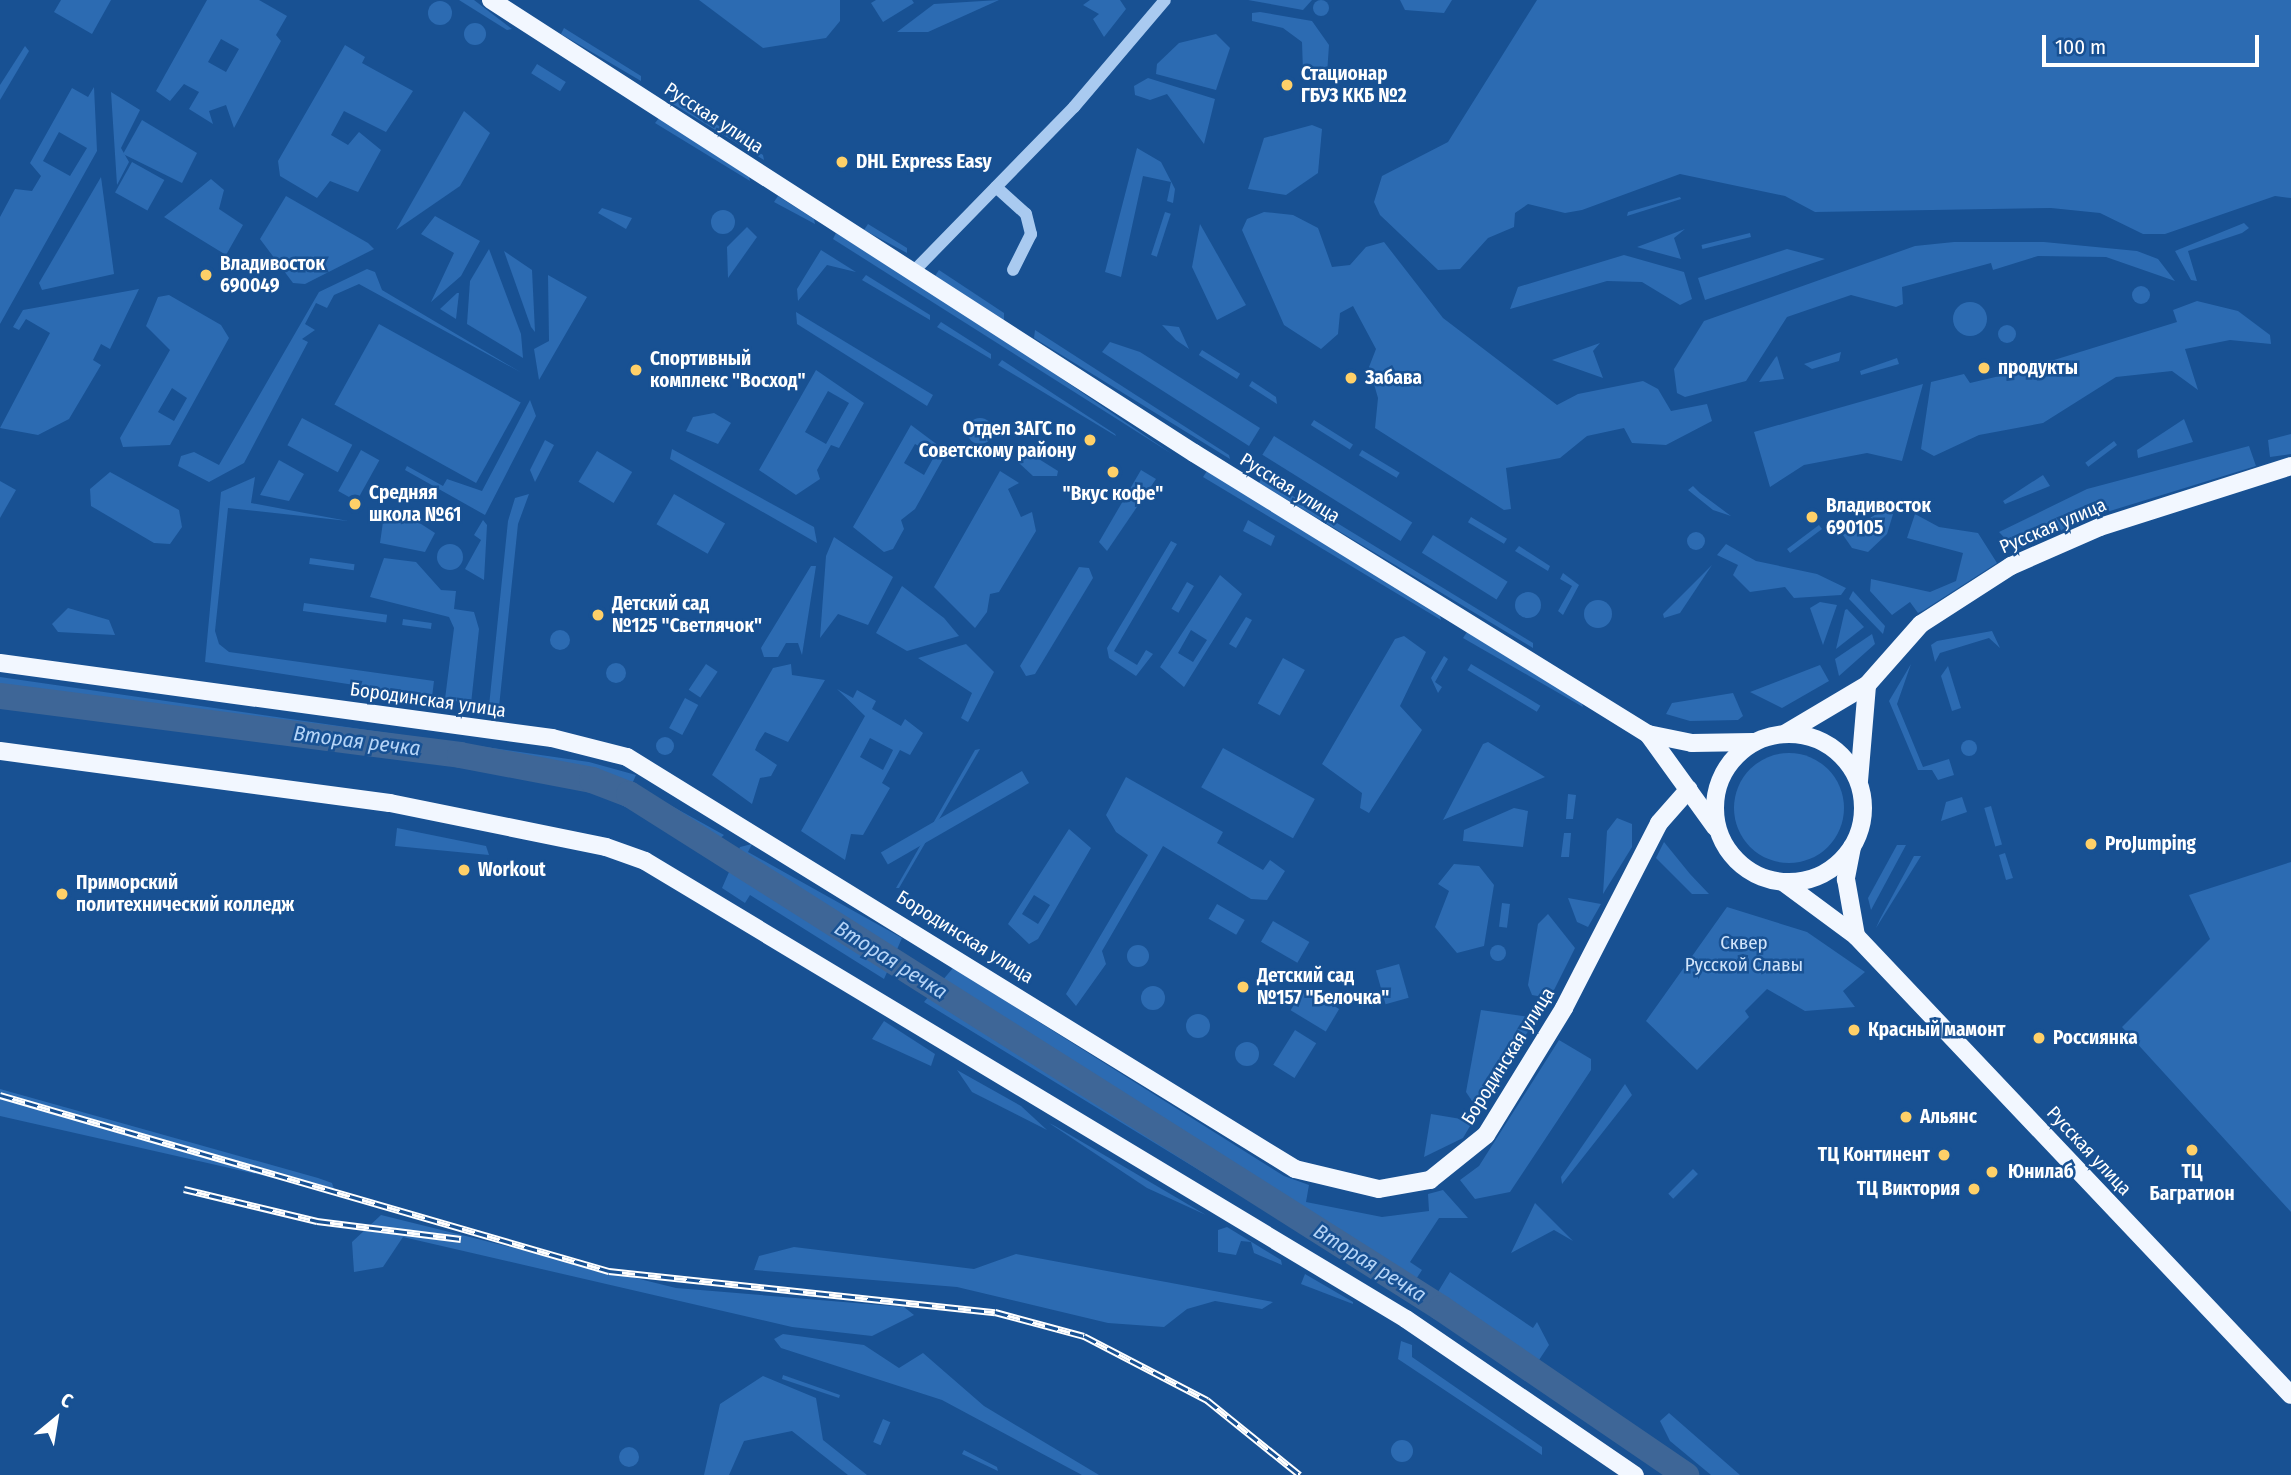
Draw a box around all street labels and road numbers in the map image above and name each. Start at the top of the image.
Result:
street label: Русская улица [660,78,768,158]
street label: Русская улица [1236,448,1344,528]
street label: Русская улица [1996,493,2110,559]
street label: Бородинская улица [349,678,507,722]
street label: Бородинская улица [892,886,1038,988]
street label: Бородинская улица [1457,983,1559,1129]
street label: Русская улица [2042,1102,2136,1200]

